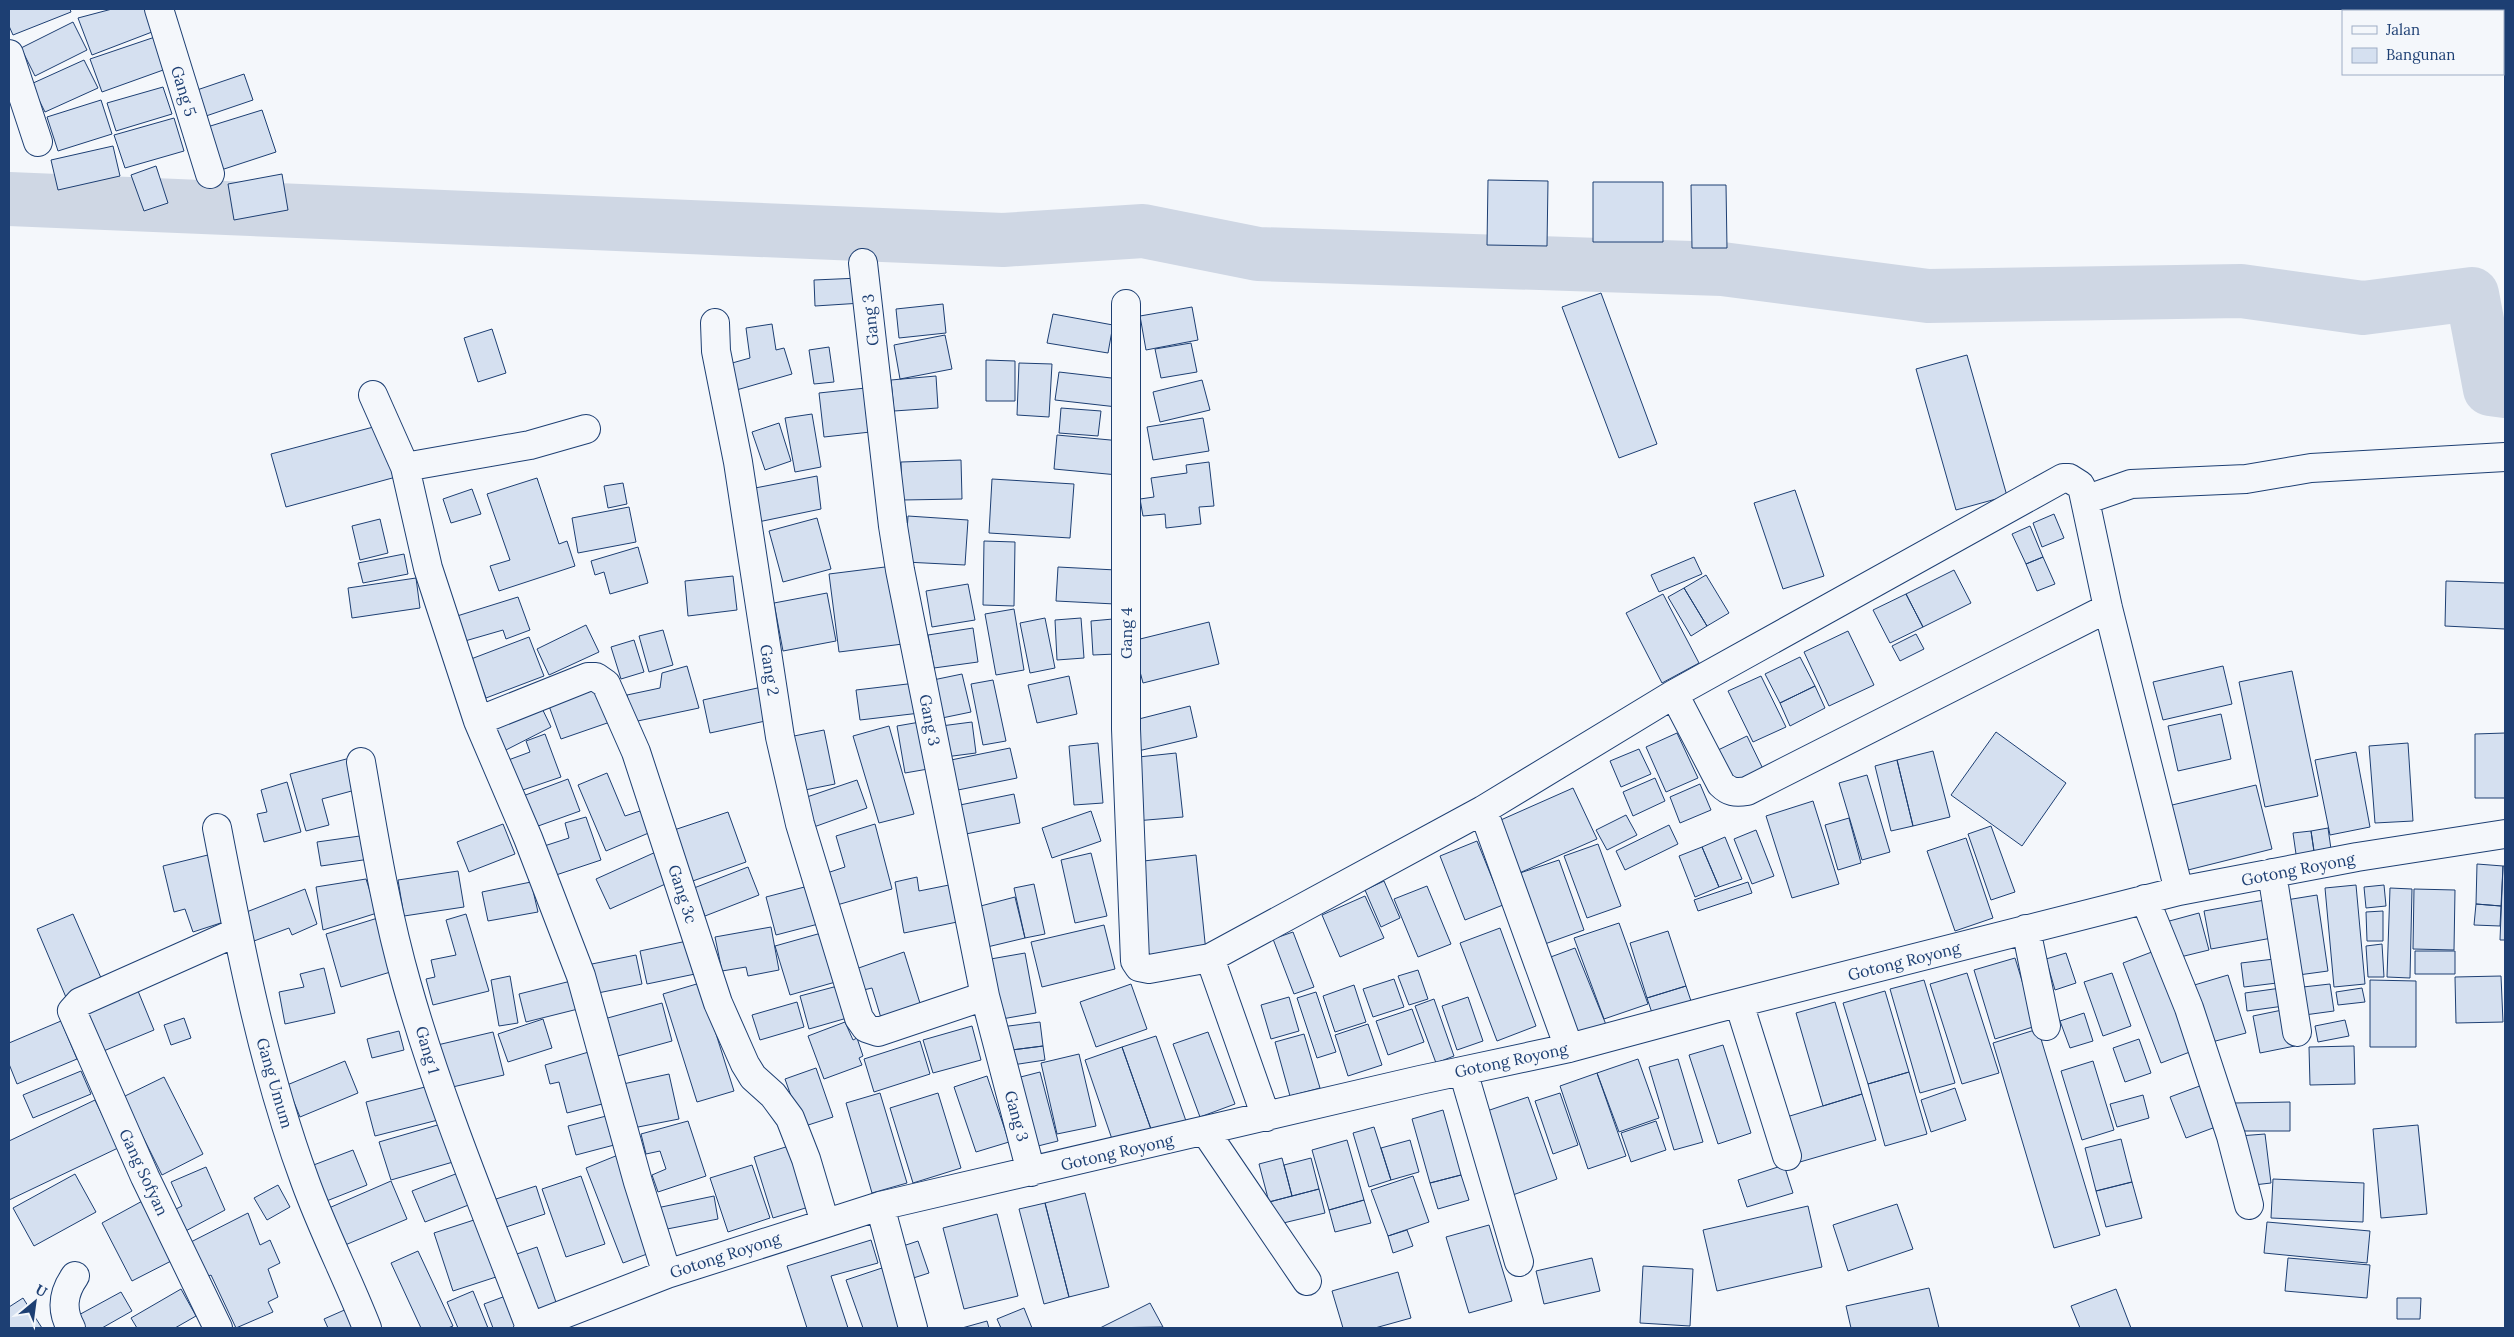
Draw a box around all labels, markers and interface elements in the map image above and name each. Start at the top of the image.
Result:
legend [2342,10,2504,75]
text: Jalan [2385,20,2420,39]
text: Bangunan [2386,45,2455,64]
street label: Gang 5 [167,63,201,119]
street label: Gang 3 [857,293,883,347]
street label: Gang 4 [1116,607,1136,659]
street label: Gang 2 [756,643,784,697]
street label: Gang 3 [915,693,945,748]
street label: Gotong Royong [2240,848,2358,890]
street label: Gang 3c [664,862,702,926]
street label: Gotong Royong [1846,937,1963,985]
street label: Gang 1 [412,1024,444,1076]
street label: Gang Umum [253,1035,297,1131]
street label: Gotong Royong [1453,1038,1571,1082]
street label: Gang 3 [1001,1088,1033,1144]
street label: Gang Sofyan [115,1125,173,1219]
street label: Gotong Royong [1059,1129,1177,1175]
street label: Gotong Royong [667,1227,784,1282]
north arrow [10,1277,60,1327]
text: U [32,1280,51,1301]

